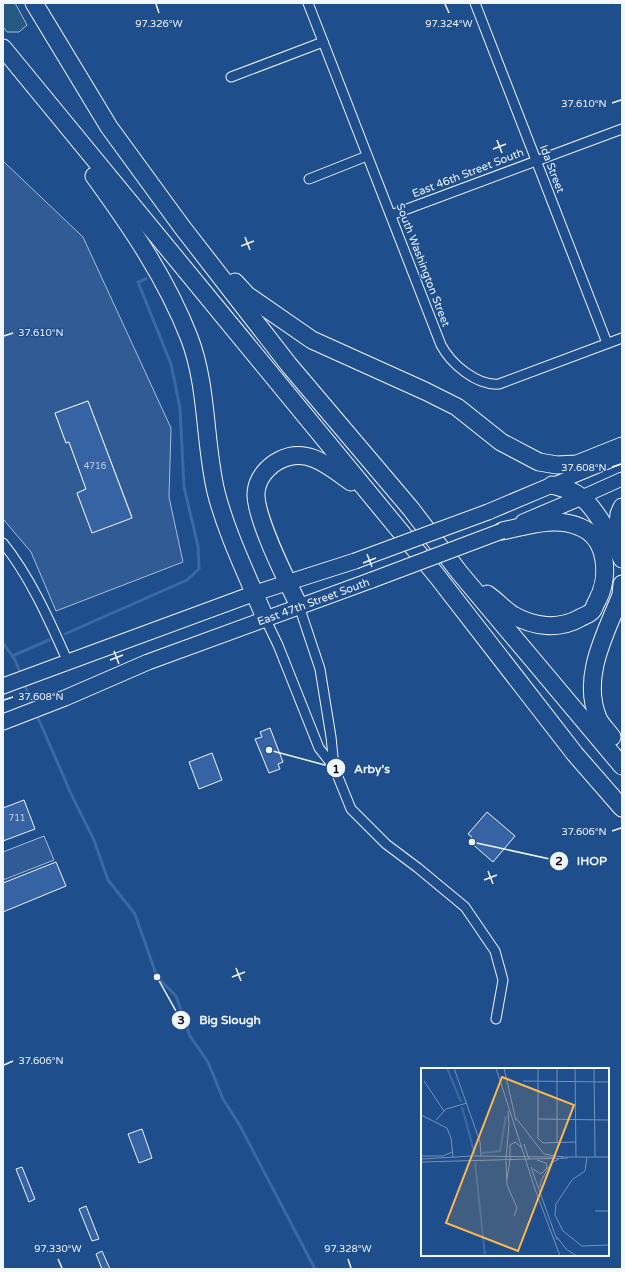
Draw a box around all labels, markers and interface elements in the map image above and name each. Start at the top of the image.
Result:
text: 97.326°W [135,18,183,30]
text: 97.324°W [425,18,473,30]
text: 37.610°N [561,98,607,110]
street label: Ida Street [537,143,567,195]
street label: East 46th Street South [410,146,526,200]
street label: South Washington Street [393,202,453,328]
text: 37.610°N [18,327,64,339]
house number: 4716 [84,461,107,472]
text: 37.608°N [561,462,607,474]
street label: East 47th Street South [255,575,371,628]
text: 37.608°N [18,691,64,703]
callout: Arby's [326,756,398,780]
text: 1 [332,762,340,776]
text: Arby's [354,762,390,777]
house number: 711 [9,813,25,824]
text: 37.606°N [561,826,607,838]
callout: IHOP [549,849,616,873]
text: 2 [555,854,563,868]
text: IHOP [577,854,607,868]
callout: Big Slough [171,1008,269,1032]
text: 3 [177,1013,185,1027]
text: Big Slough [199,1013,261,1028]
text: 37.606°N [18,1055,64,1067]
inset map [421,1068,609,1256]
text: 97.330°W [34,1243,82,1255]
text: 97.328°W [324,1243,372,1255]

